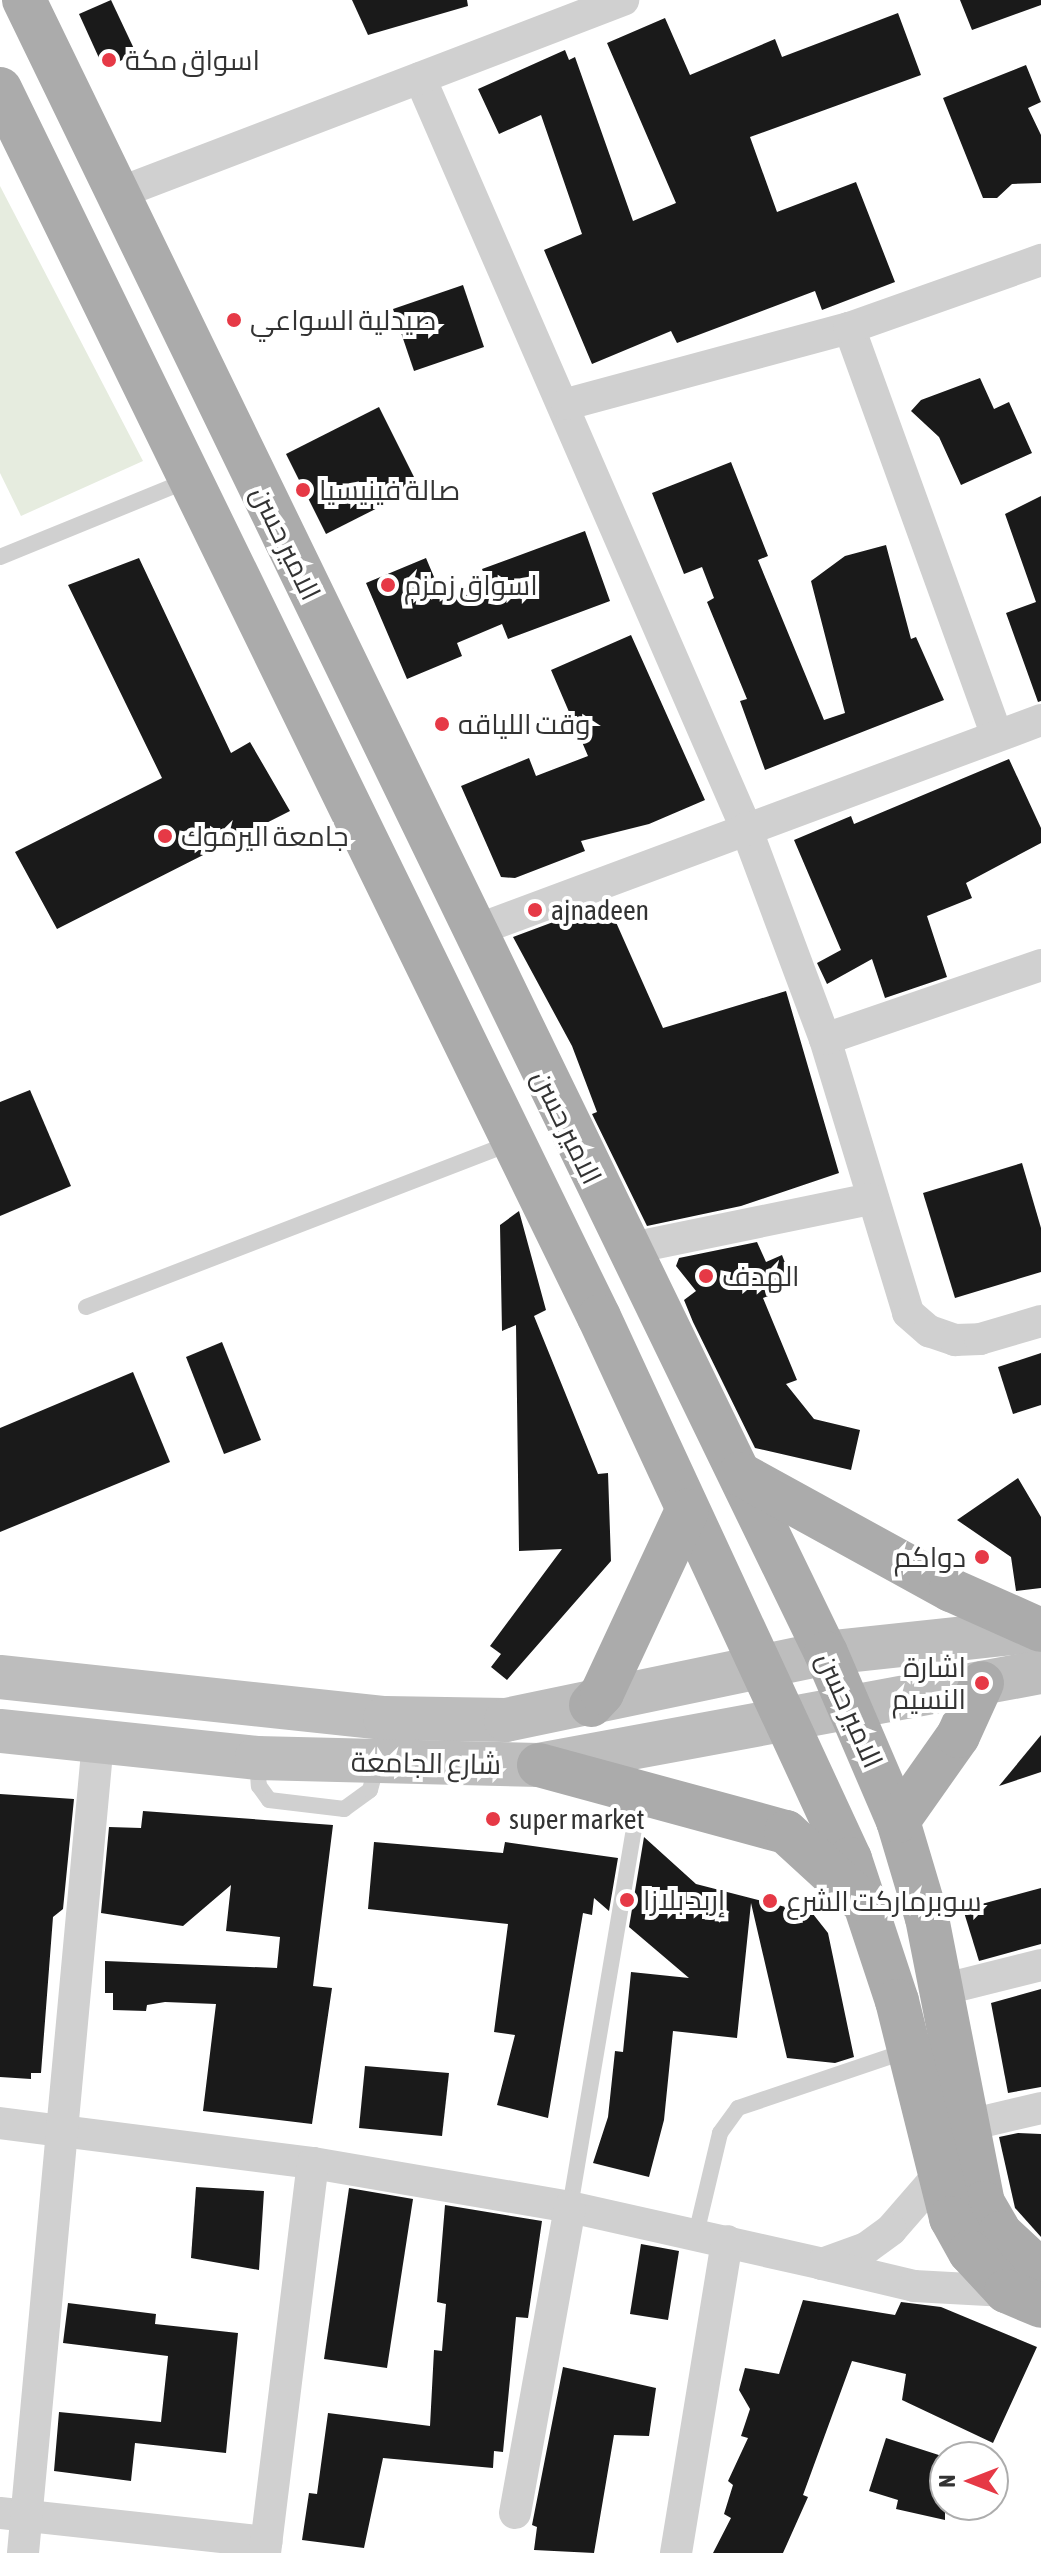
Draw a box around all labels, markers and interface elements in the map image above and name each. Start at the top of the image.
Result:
place label: اسواق مكة [125,43,260,77]
marker: اسواق مكة [100,51,118,69]
place label: صيدلية السواعي [250,303,436,337]
marker: صيدلية السواعي [225,311,243,329]
place label: صالة فينيسيا [319,473,460,507]
street label: الامير حسن [244,480,328,606]
marker: صالة فينيسيا [294,481,312,499]
place label: اسواق زمزم [404,568,538,602]
marker: اسواق زمزم [379,576,397,594]
place label: وقت اللياقه [458,707,590,741]
marker: وقت اللياقه [433,715,451,733]
place label: جامعة اليرموك [181,819,349,853]
marker: جامعة اليرموك [156,827,174,845]
place label: ajnadeen [551,893,649,927]
marker: ajnadeen [526,901,544,919]
street label: الامير حسن [525,1064,609,1190]
place label: الهدف [722,1259,800,1293]
marker: الهدف [697,1267,715,1285]
place label: دواكم [894,1540,966,1574]
marker: دواكم [973,1548,991,1566]
street label: الامير حسن [810,1647,890,1773]
place label: اشارة النسيم [892,1650,966,1716]
marker: اشارة النسيم [973,1674,991,1692]
street label: شارع الجامعة [351,1745,501,1781]
place label: super market [509,1802,644,1836]
marker: super market [484,1810,502,1828]
place label: إربد بلازا [643,1883,725,1917]
place label: سوبرماركت الشرع [786,1884,982,1918]
marker: إربد بلازا [618,1891,636,1909]
marker: سوبرماركت الشرع [761,1892,779,1910]
north arrow [929,2441,1009,2521]
text: N [934,2475,960,2488]

